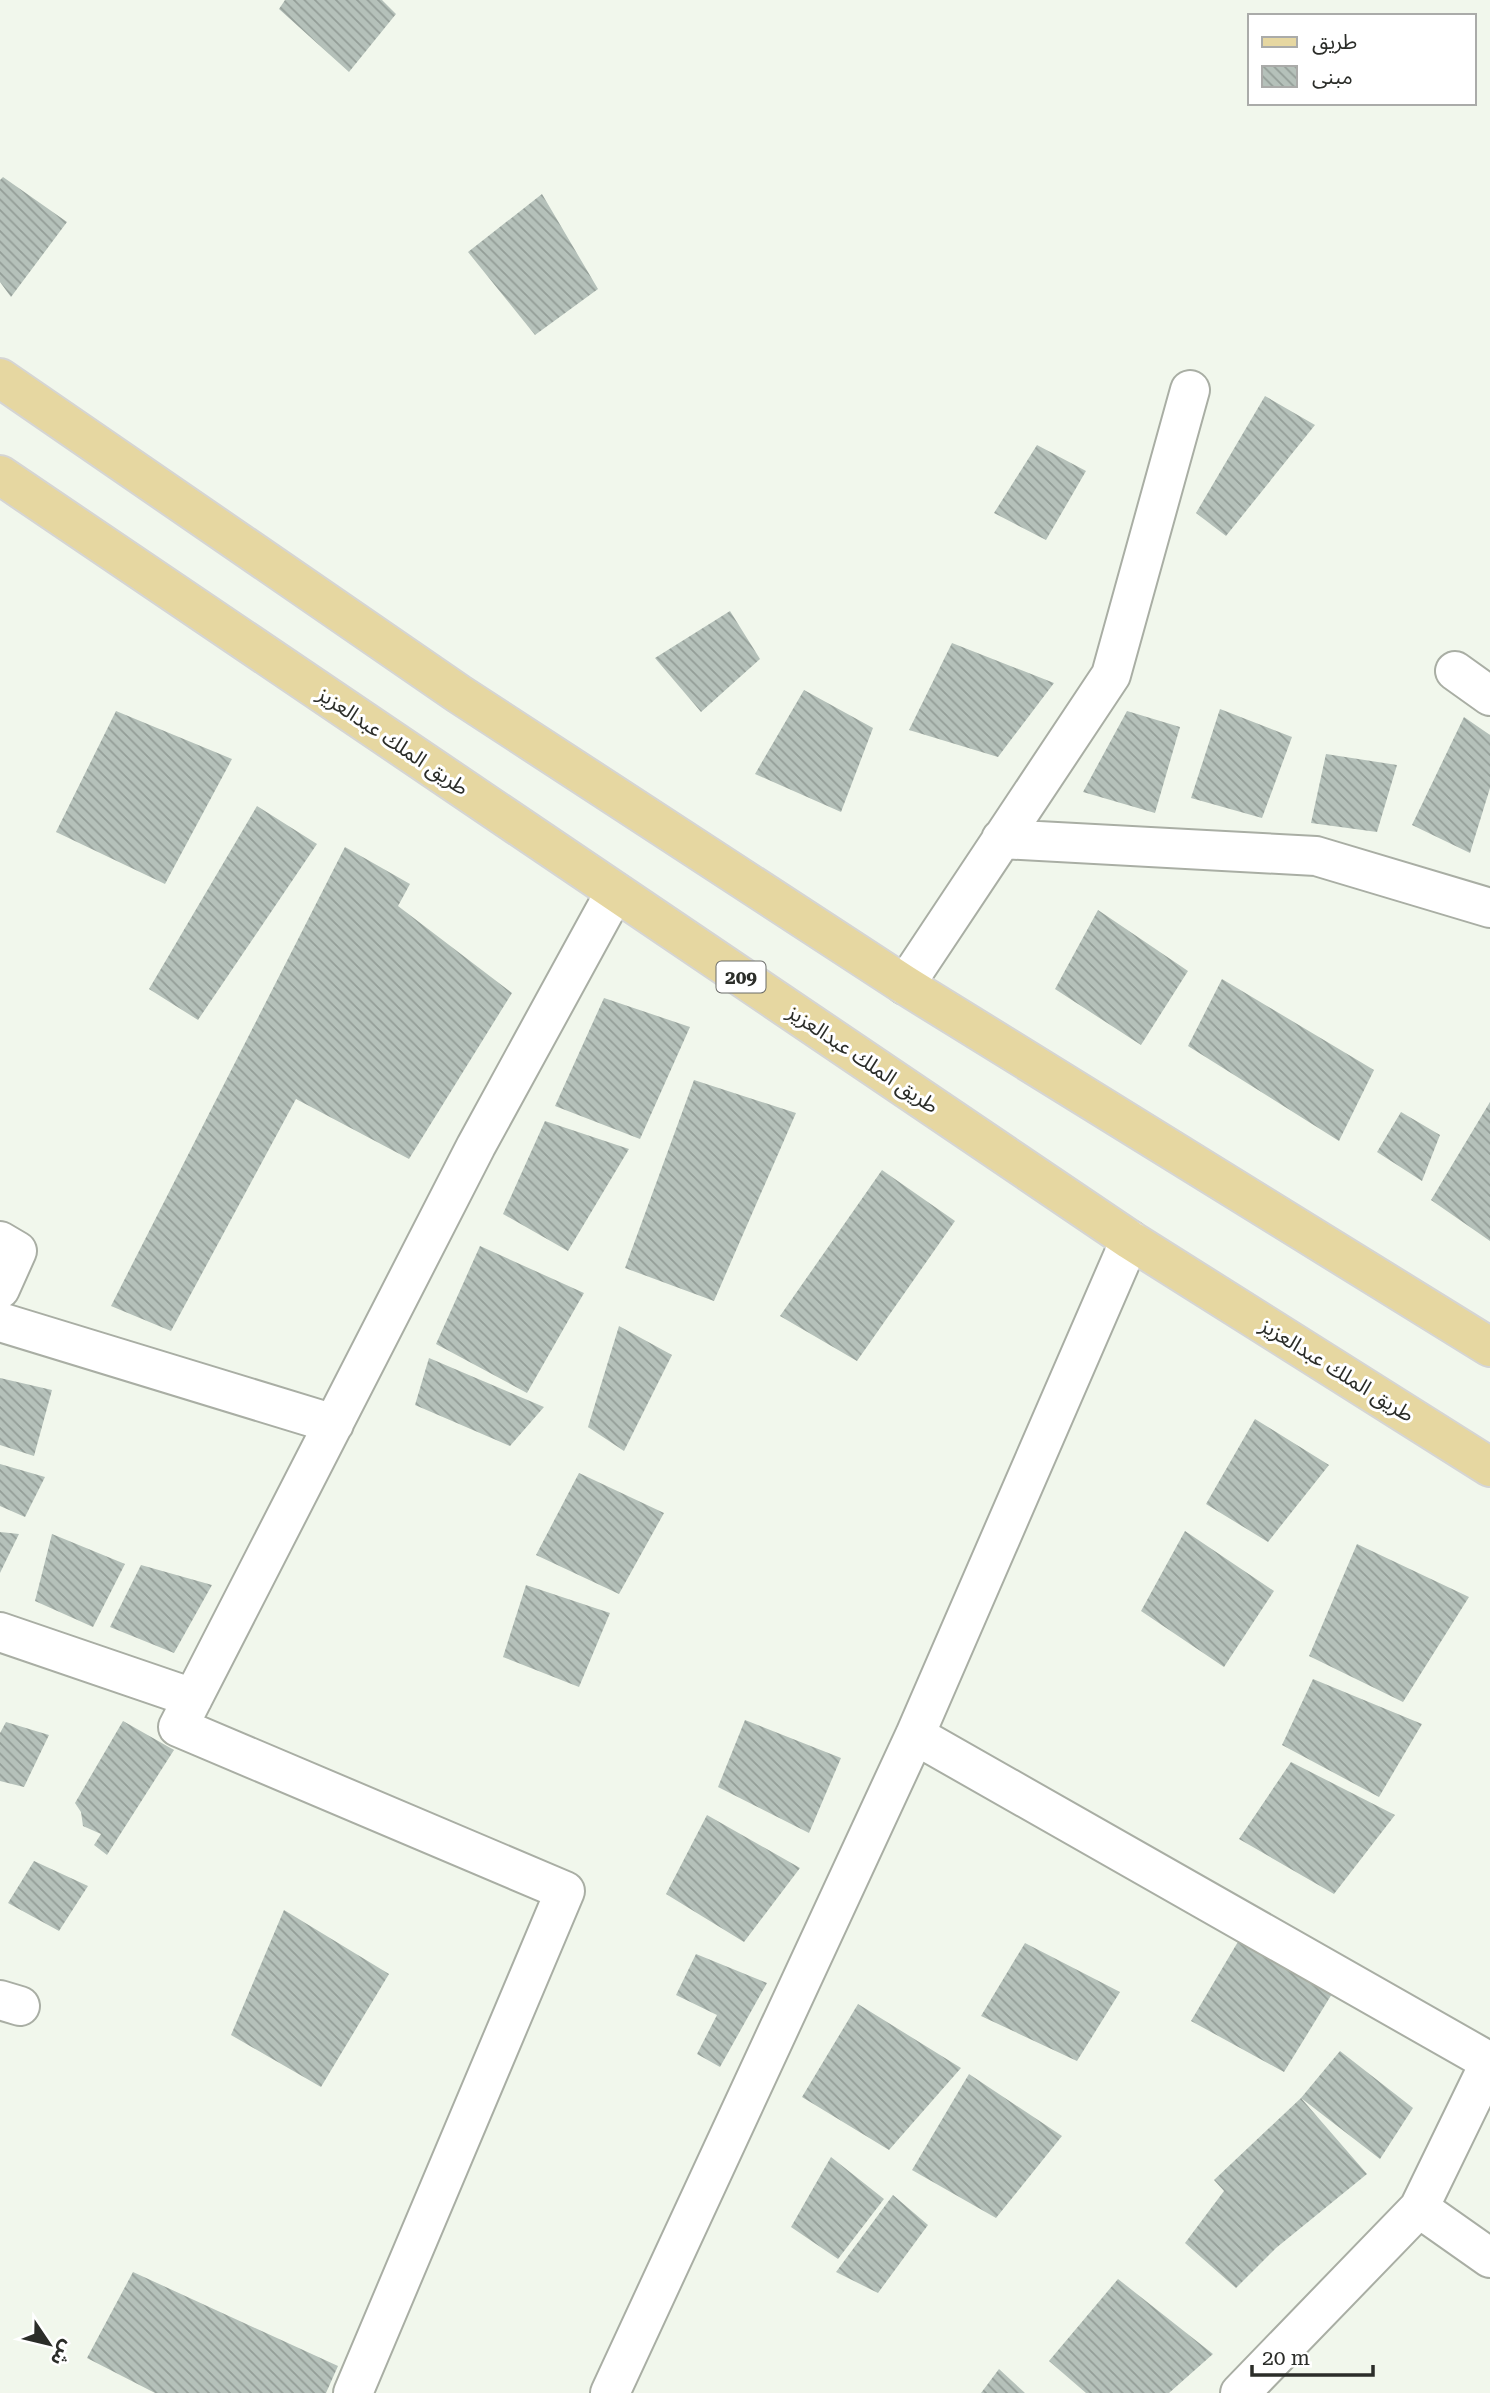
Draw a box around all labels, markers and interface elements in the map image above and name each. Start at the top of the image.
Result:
legend [1248,14,1476,105]
text: طريق [1312,30,1357,55]
text: مبنى [1312,65,1353,89]
street label: طريق الملك عبدالعزيز [312,681,473,801]
road number: 209 [716,962,766,993]
street label: طريق الملك عبدالعزيز [782,999,943,1119]
street label: طريق الملك عبدالعزيز [1254,1312,1418,1428]
north arrow [14,2309,84,2379]
scale bar [1252,2334,1373,2378]
text: ش [46,2336,79,2371]
text: 20 m [1262,2346,1310,2370]

